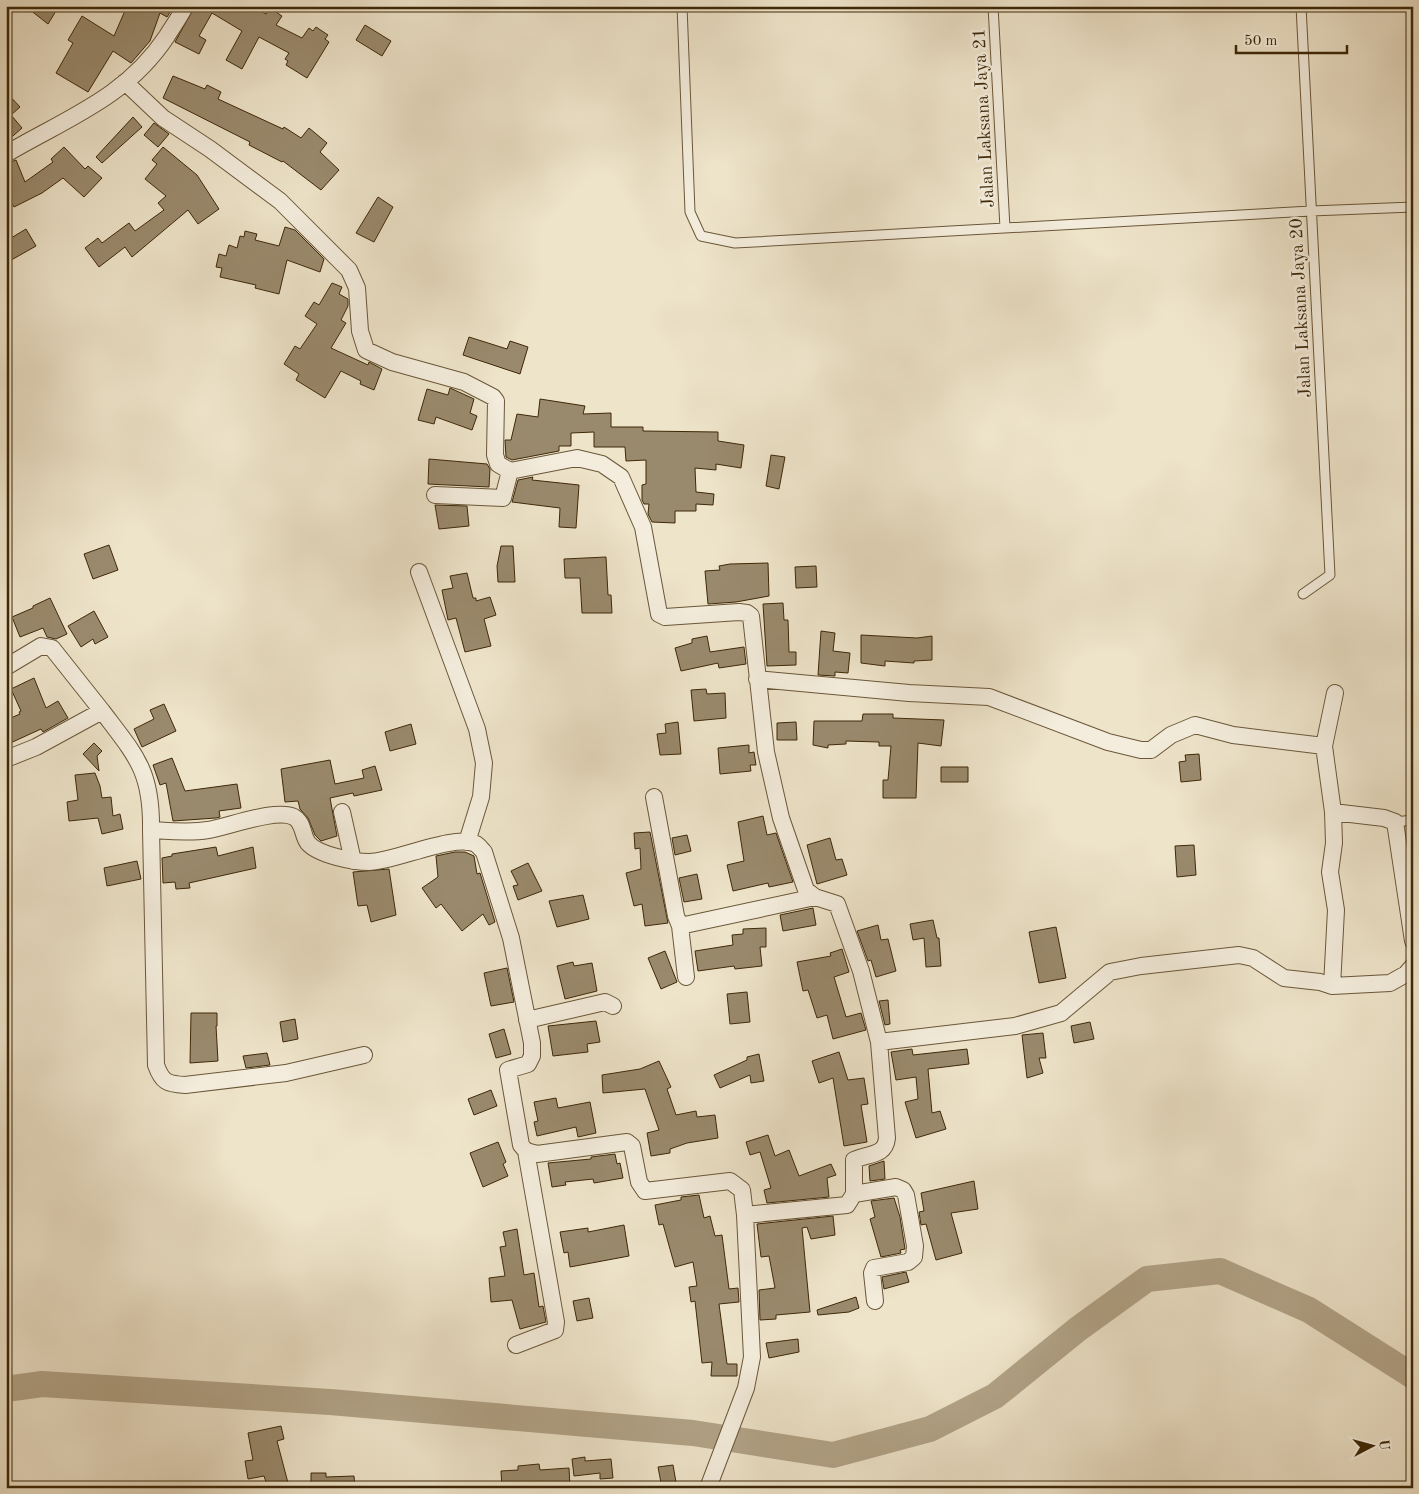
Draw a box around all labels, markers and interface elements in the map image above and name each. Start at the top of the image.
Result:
scale bar [1236,22,1348,54]
street label: Jalan Laksana Jaya 21 [970,28,998,208]
text: 50 m [1244,34,1278,49]
street label: Jalan Laksana Jaya 20 [1287,218,1315,398]
north arrow [1346,1422,1396,1472]
text: U [1376,1438,1391,1451]

